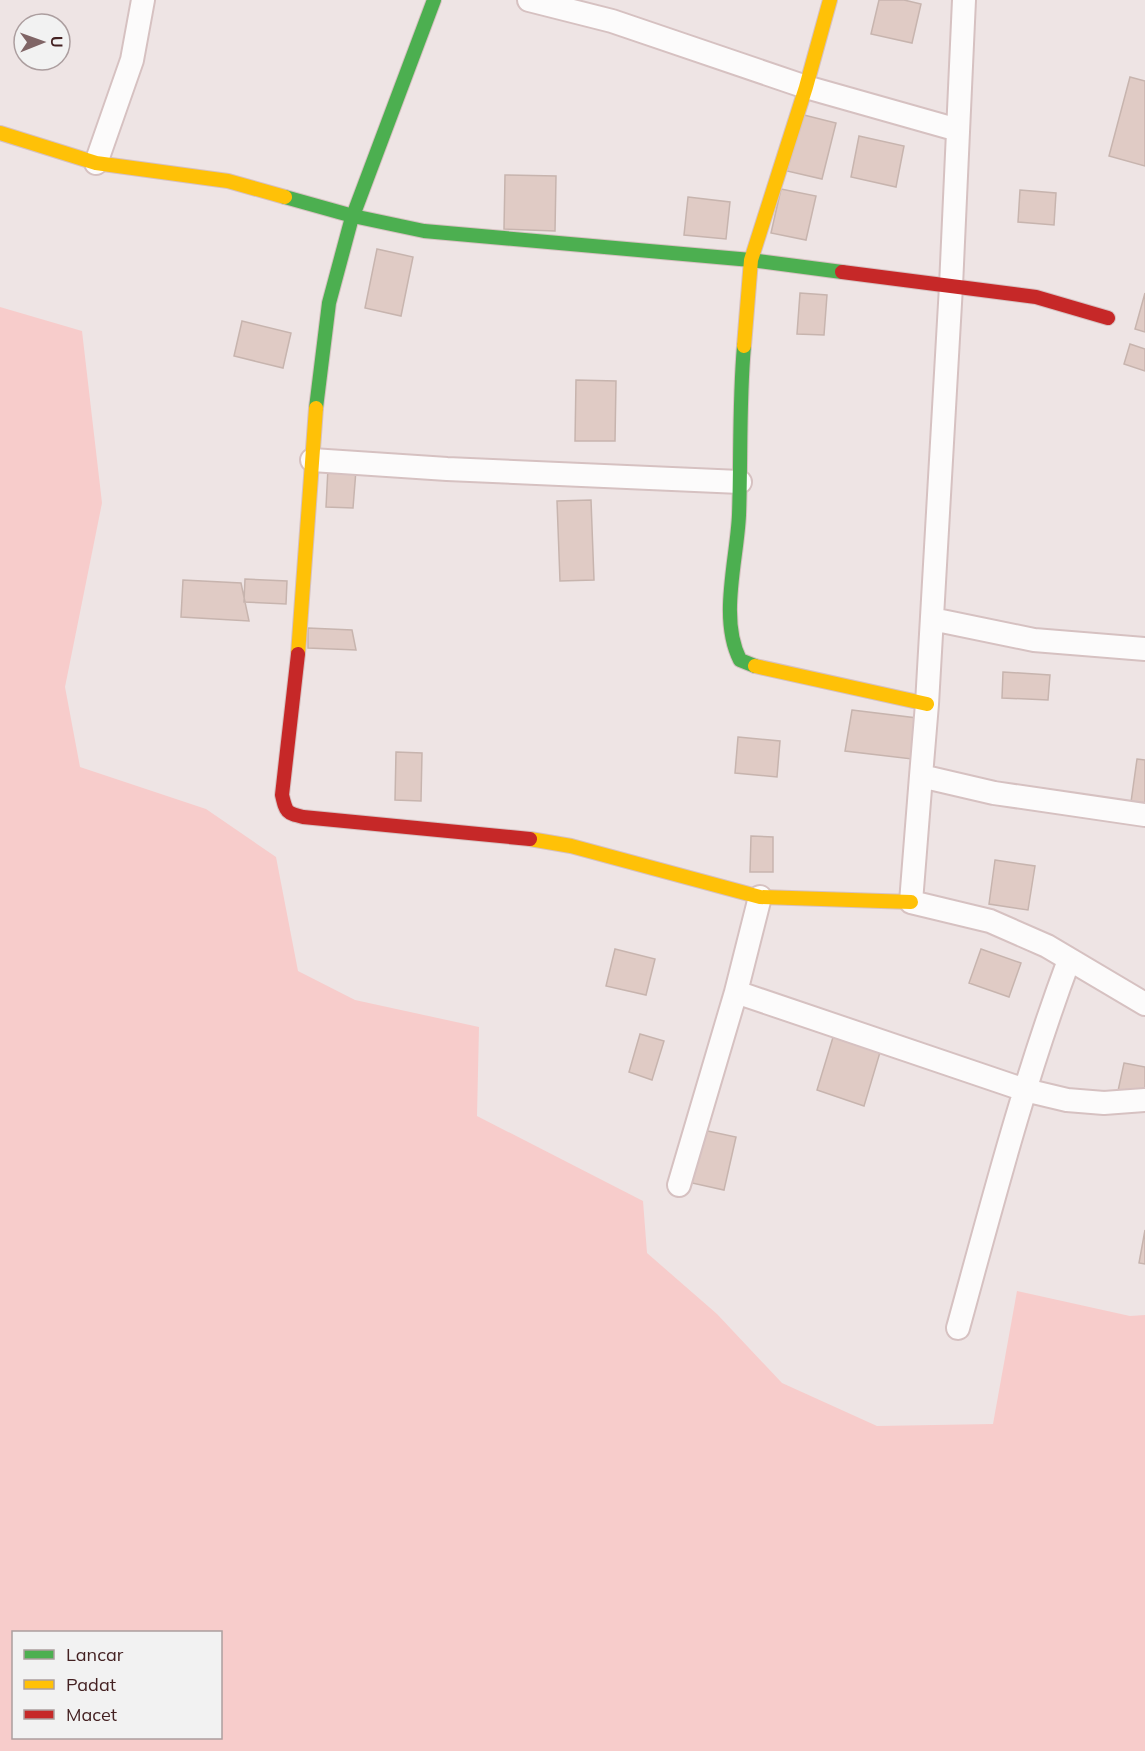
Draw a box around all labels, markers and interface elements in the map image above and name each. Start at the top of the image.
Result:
north arrow [12,12,72,72]
text: U [47,36,67,48]
legend [12,1631,222,1739]
text: Lancar [66,1643,124,1666]
text: Padat [66,1673,116,1696]
text: Macet [66,1703,117,1726]

